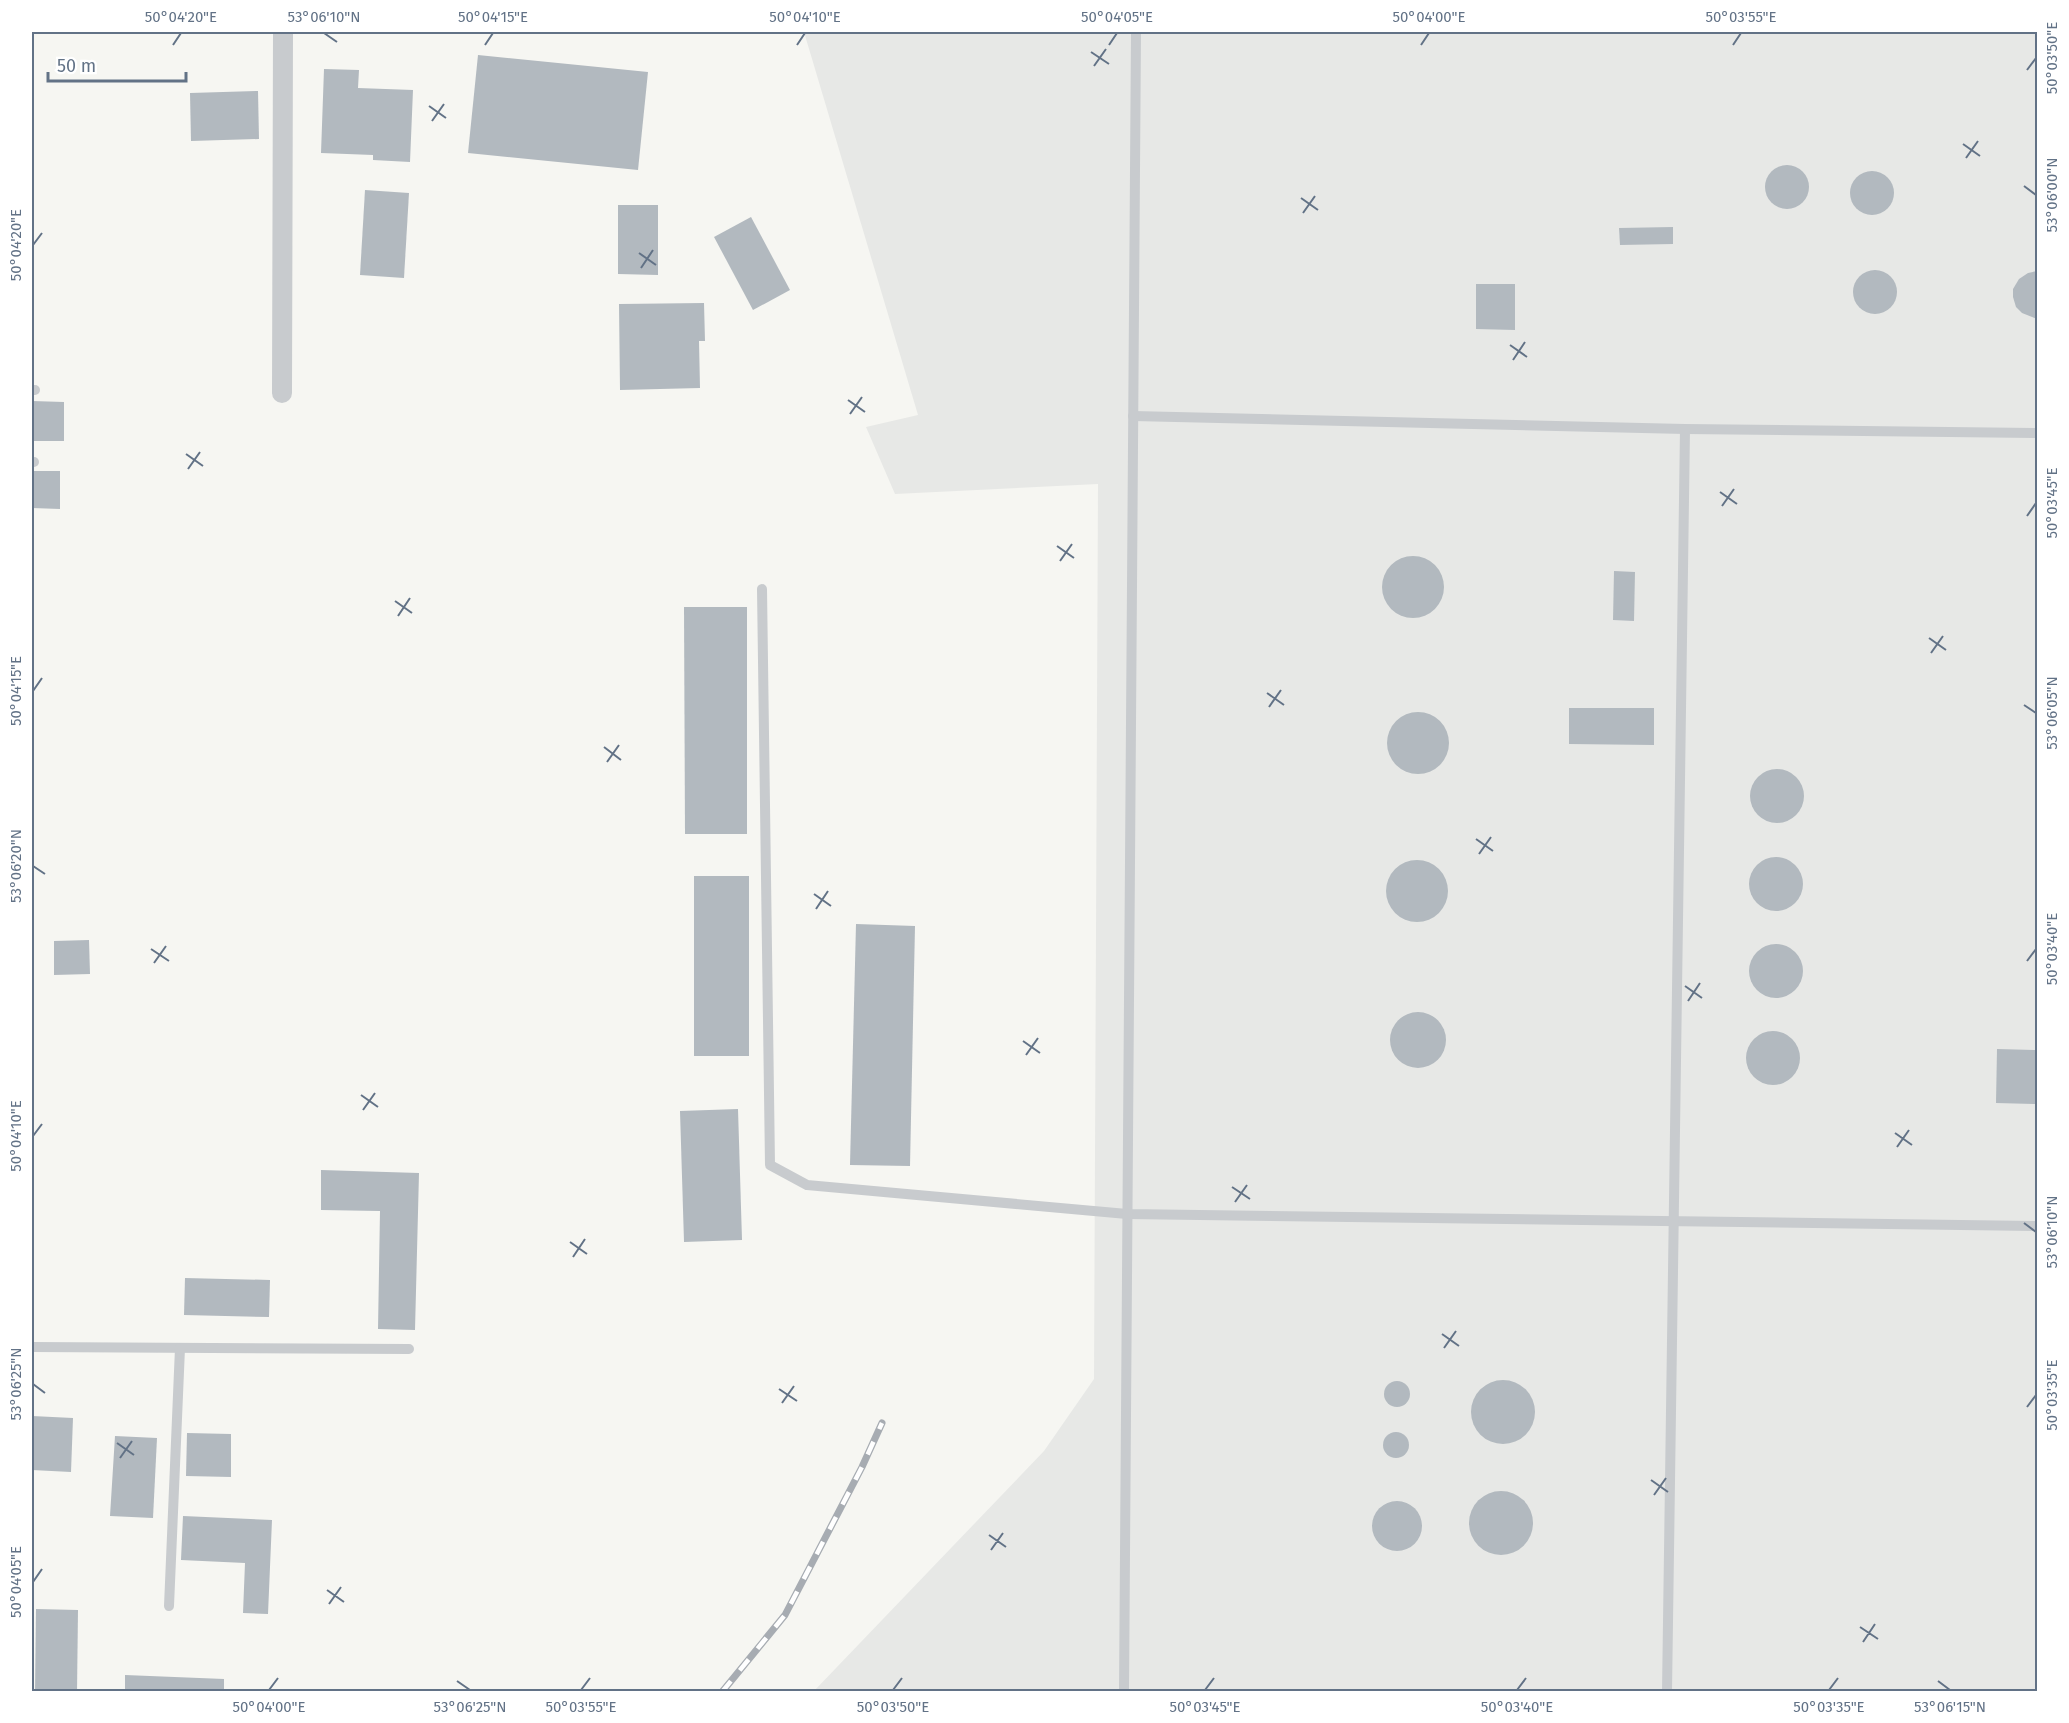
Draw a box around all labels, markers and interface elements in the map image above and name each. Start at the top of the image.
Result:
text: 50°04'20"E [145,8,217,26]
text: 53°06'10"N [287,8,361,26]
text: 50°04'15"E [458,8,528,26]
text: 50°04'10"E [769,8,841,26]
text: 50°04'05"E [1081,8,1153,26]
text: 50°04'00"E [1392,8,1466,26]
text: 50°03'55"E [1705,8,1777,26]
text: 50°03'50"E [2043,22,2061,94]
scale bar [48,45,186,83]
text: 50 m [57,55,96,77]
text: 53°06'00"N [2043,158,2061,232]
text: 50°04'20"E [7,209,25,281]
text: 50°03'45"E [2043,467,2061,539]
text: 50°04'15"E [7,656,25,726]
text: 53°06'05"N [2043,676,2061,750]
text: 53°06'20"N [7,829,25,903]
text: 50°03'40"E [2043,913,2061,985]
text: 50°04'10"E [7,1100,25,1172]
text: 53°06'10"N [2043,1195,2061,1269]
text: 53°06'25"N [7,1348,25,1420]
text: 50°03'35"E [2043,1359,2061,1431]
text: 50°04'05"E [7,1546,25,1618]
text: 50°04'00"E [232,1698,306,1716]
text: 53°06'25"N [434,1698,506,1716]
text: 50°03'55"E [545,1698,617,1716]
text: 50°03'50"E [857,1698,929,1716]
text: 50°03'45"E [1169,1698,1241,1716]
text: 50°03'40"E [1481,1698,1553,1716]
text: 50°03'35"E [1793,1698,1865,1716]
text: 53°06'15"N [1914,1698,1986,1716]

